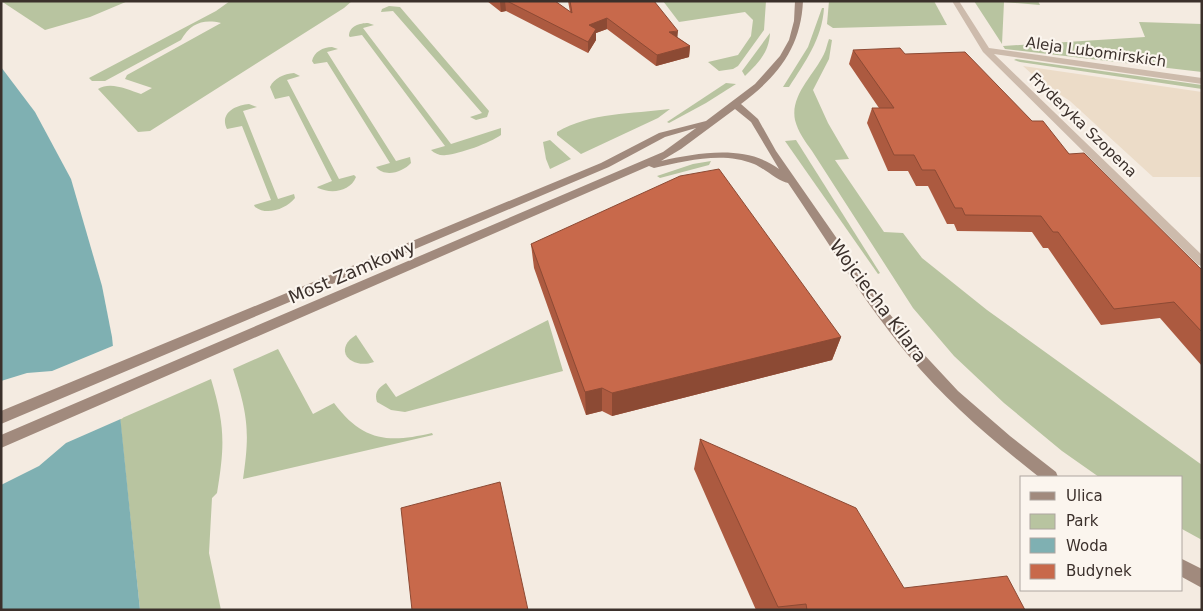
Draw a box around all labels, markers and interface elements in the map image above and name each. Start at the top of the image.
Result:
street label: Aleja Lubomirskich [1025,33,1167,71]
street label: Fryderyka Szopena [1025,69,1141,181]
street label: Most Zamkowy [285,235,419,308]
street label: Wojciecha Kilara [825,235,931,366]
legend [1020,476,1183,591]
text: Ulica [1066,487,1103,505]
text: Park [1066,512,1099,530]
text: Woda [1066,537,1108,555]
text: Budynek [1066,562,1132,580]

